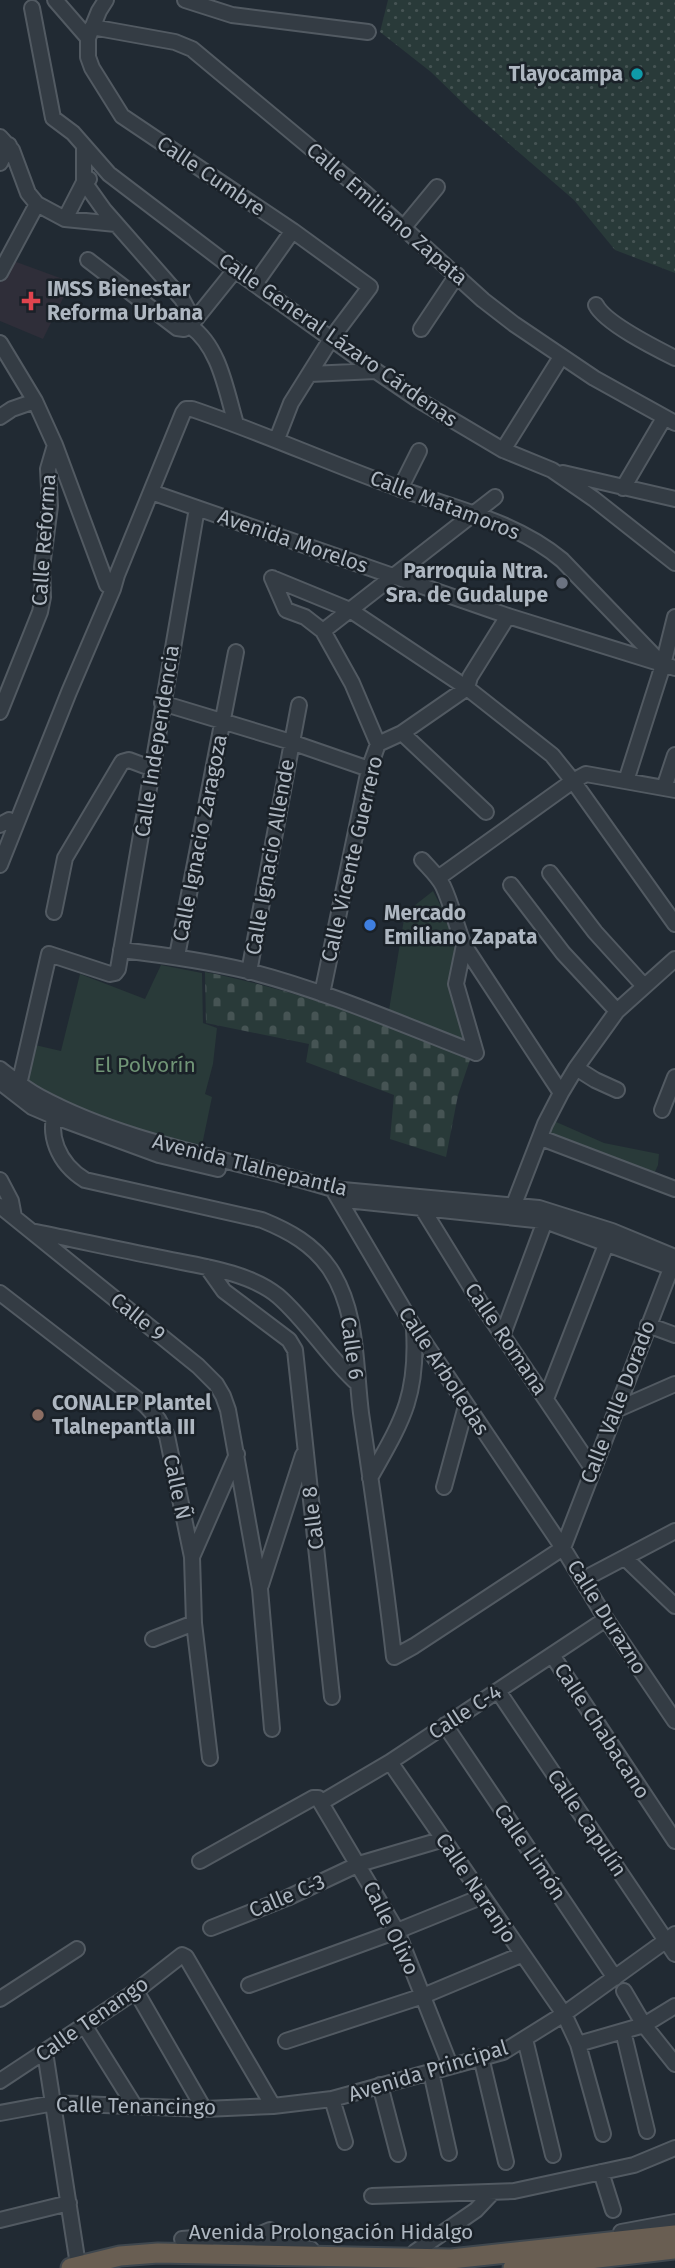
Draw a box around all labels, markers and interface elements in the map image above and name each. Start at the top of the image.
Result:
place label: Tlayocampa [509,61,623,87]
marker: Tlayocampa [629,66,645,82]
street label: Calle Cumbre [152,130,270,222]
street label: Calle Emiliano Zapata [301,137,473,291]
street label: Calle General Lázaro Cárdenas [213,247,463,433]
place label: IMSS Bienestar Reforma Urbana [47,276,203,326]
marker: IMSS Bienestar Reforma Urbana [21,291,41,311]
street label: Calle Matamoros [366,464,524,546]
street label: Calle Reforma [26,473,62,607]
street label: Avenida Morelos [214,503,372,579]
place label: Parroquia Ntra. Sra. de Gudalupe [386,558,548,608]
marker: Parroquia Ntra. Sra. de Gudalupe [554,575,570,591]
street label: Calle Independencia [129,643,185,839]
street label: Calle Ignacio Zaragoza [167,732,233,944]
street label: Calle Vicente Guerrero [316,753,388,965]
street label: Calle Ignacio Allende [240,757,300,957]
place label: Mercado Emiliano Zapata [384,900,537,950]
marker: Mercado Emiliano Zapata [362,917,378,933]
park label: El Polvorín [94,1052,196,1078]
street label: Avenida Tlalnepantla [150,1128,350,1202]
street label: Calle Romana [459,1278,553,1400]
street label: Calle 9 [105,1287,171,1347]
street label: Calle Arboledas [393,1302,495,1440]
street label: Calle 6 [335,1315,369,1381]
street label: Calle Valle Dorado [575,1317,661,1487]
place label: CONALEP Plantel Tlalnepantla III [52,1390,212,1440]
marker: CONALEP Plantel Tlalnepantla III [30,1407,46,1423]
street label: Calle Ñ [157,1452,197,1522]
street label: Calle 8 [296,1485,330,1551]
street label: Calle Durazno [561,1555,653,1679]
street label: Calle Chabacano [548,1658,656,1804]
street label: Calle C-4 [424,1679,506,1745]
street label: Calle Capulín [542,1764,632,1882]
street label: Calle Limón [488,1799,572,1905]
street label: Calle Naranjo [430,1828,522,1948]
street label: Calle C-3 [245,1868,329,1924]
street label: Calle Olivo [357,1877,425,1979]
street label: Calle Tenango [30,1970,154,2068]
street label: Avenida Principal [345,2034,511,2108]
street label: Calle Tenancingo [56,2092,216,2120]
street label: Avenida Prolongación Hidalgo [189,2219,473,2245]

